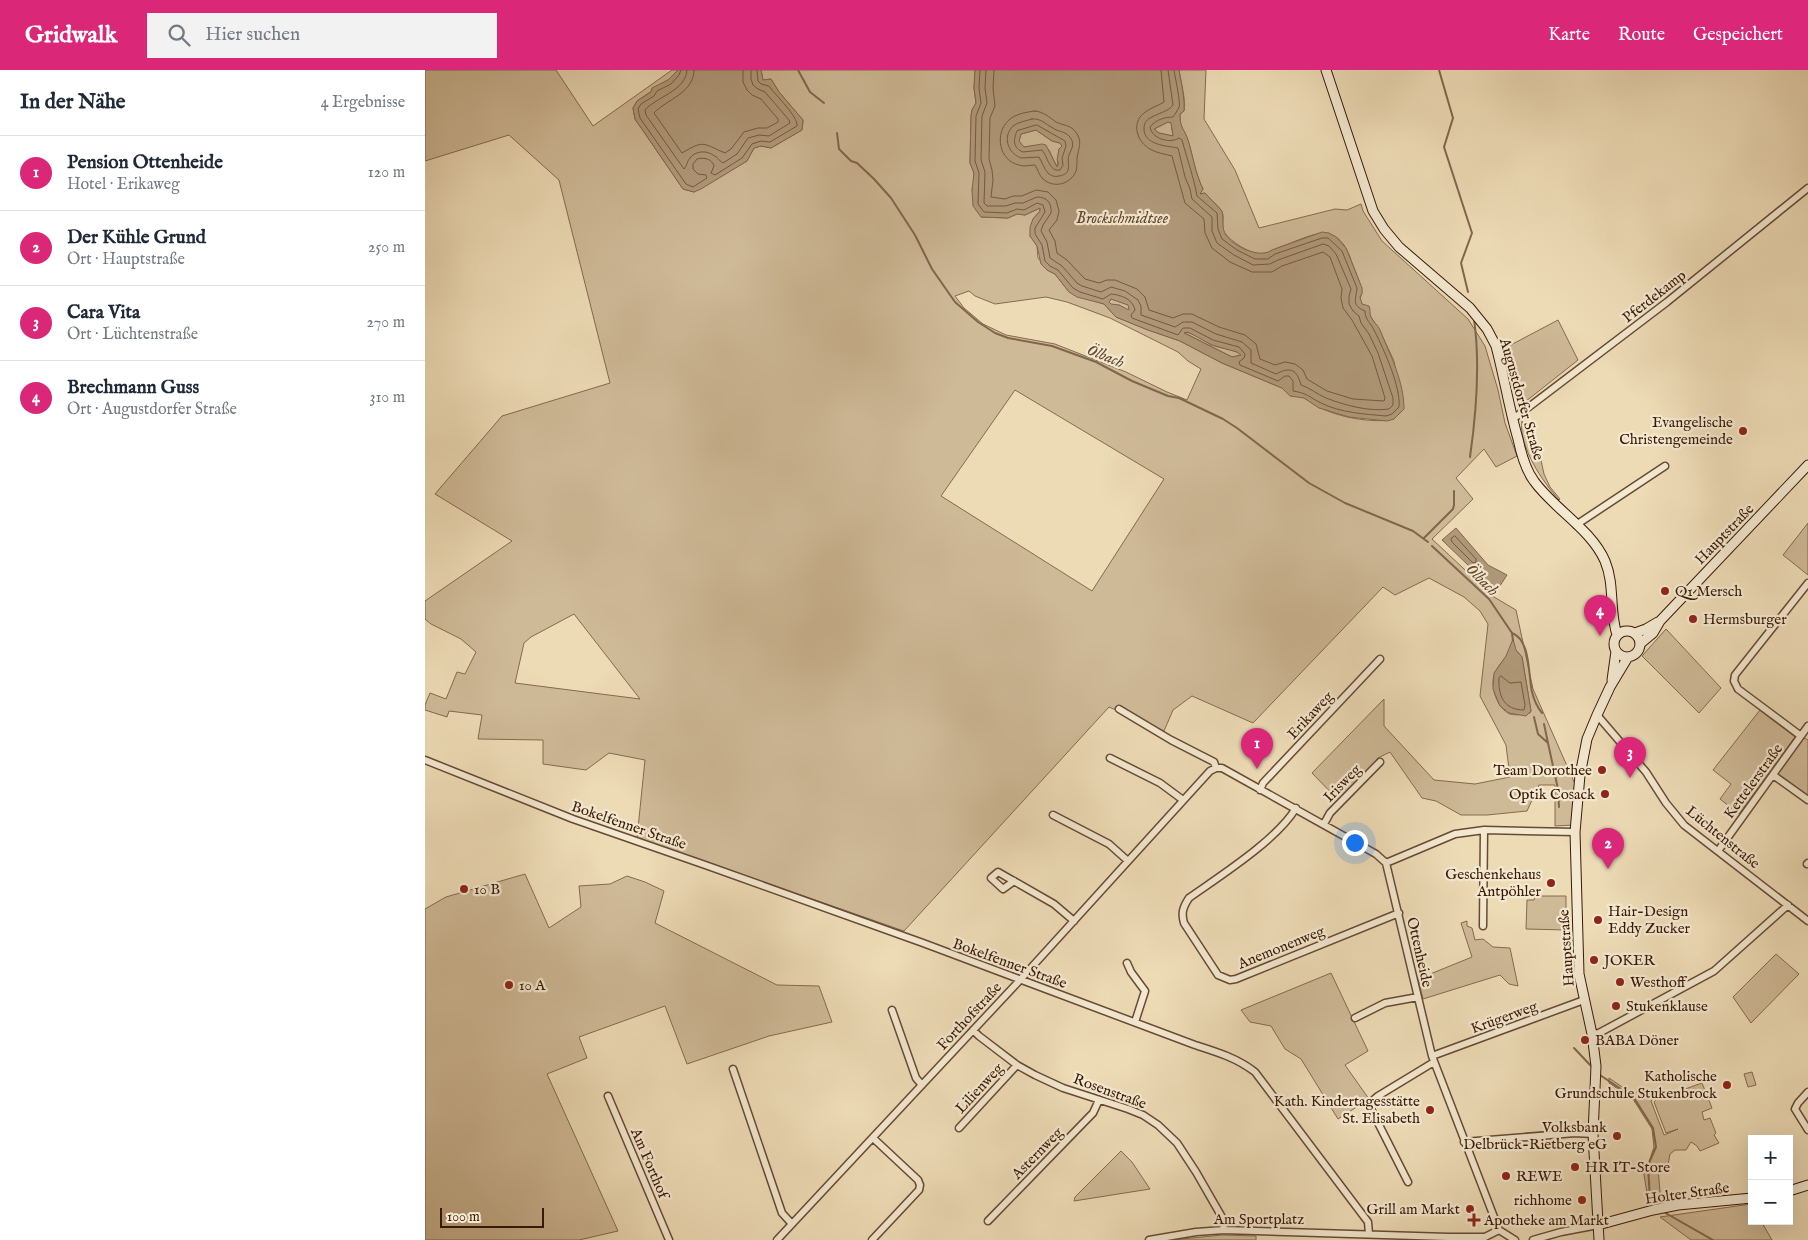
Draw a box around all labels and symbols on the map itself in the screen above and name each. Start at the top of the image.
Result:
water label: Brockschmidtsee [1076,209,1169,229]
street label: Pferdekamp [1619,266,1690,327]
street label: Augustdorfer Straße [1495,335,1548,463]
water label: Ölbach [1084,340,1127,373]
place label: Evangelische Christengemeinde [1619,413,1733,449]
marker: Evangelische Christengemeinde [1737,425,1749,437]
street label: Hauptstraße [1691,500,1758,569]
water label: Ölbach [1461,560,1502,601]
place label: Q1 Mersch [1675,582,1742,601]
marker: Q1 Mersch [1659,585,1671,597]
pin: 4 [1584,595,1616,636]
place label: Hermsburger [1703,610,1787,629]
marker: Hermsburger [1687,613,1699,625]
street label: Erikaweg [1283,687,1338,743]
pin: 1 [1241,728,1273,769]
pin: 3 [1614,737,1646,778]
street label: Kettelerstraße [1720,740,1787,823]
street label: Irisweg [1320,760,1366,807]
place label: Team Dorothee [1494,761,1592,780]
marker: Team Dorothee [1596,764,1608,776]
place label: Optik Cosack [1509,785,1596,804]
marker: Optik Cosack [1599,788,1611,800]
street label: Bokelfenner Straße [569,797,689,854]
street label: Lüchtenstraße [1682,802,1764,873]
pin: 2 [1592,828,1624,869]
your location [1342,830,1368,856]
place label: Geschenkehaus Antpöhler [1445,865,1541,901]
marker: Geschenkehaus Antpöhler [1545,877,1557,889]
place label: 10 B [474,880,500,899]
marker: 10 B [458,883,470,895]
place label: Hair-Design Eddy Zucker [1608,902,1691,938]
street label: Hauptstraße [1554,909,1579,987]
marker: Hair-Design Eddy Zucker [1592,914,1604,926]
street label: Ottenheide [1402,915,1437,989]
street label: Anemonenweg [1234,921,1328,974]
street label: Bokelfenner Straße [950,934,1070,993]
place label: JOKER [1602,951,1655,970]
marker: JOKER [1588,954,1600,966]
place label: Westhoff [1630,973,1688,992]
place label: 10 A [519,976,546,995]
marker: Westhoff [1614,976,1626,988]
street label: Forthofstraße [933,978,1006,1054]
marker: 10 A [503,979,515,991]
street label: Krügerweg [1468,996,1541,1038]
place label: Stukenklause [1626,997,1708,1016]
marker: Stukenklause [1610,1000,1622,1012]
place label: BABA Döner [1595,1031,1679,1050]
marker: BABA Döner [1579,1034,1591,1046]
street label: Lilienweg [951,1058,1008,1118]
place label: Katholische Grundschule Stukenbrock [1555,1067,1718,1103]
street label: Rosenstraße [1071,1069,1149,1114]
marker: Katholische Grundschule Stukenbrock [1721,1079,1733,1091]
place label: Kath. Kindertagesstätte St. Elisabeth [1274,1092,1420,1128]
marker: Kath. Kindertagesstätte St. Elisabeth [1424,1104,1436,1116]
place label: Volksbank Delbrück-Rietberg eG [1463,1118,1608,1154]
street label: Asternweg [1007,1123,1068,1184]
street label: Am Forthof [626,1124,674,1204]
marker: Volksbank Delbrück-Rietberg eG [1611,1130,1623,1142]
place label: HR IT-Store [1585,1158,1670,1177]
marker: HR IT-Store [1569,1161,1581,1173]
place label: REWE [1516,1167,1562,1186]
marker: REWE [1500,1170,1512,1182]
street label: Holter Straße [1644,1178,1731,1209]
place label: richhome [1514,1191,1572,1210]
marker: richhome [1576,1194,1588,1206]
place label: Grill am Markt [1367,1200,1460,1219]
marker: Grill am Markt [1464,1203,1476,1215]
scale bar [440,1205,544,1228]
street label: Am Sportplatz [1213,1210,1304,1229]
place label: Apotheke am Markt [1483,1211,1609,1230]
marker: Apotheke am Markt [1468,1214,1480,1226]

